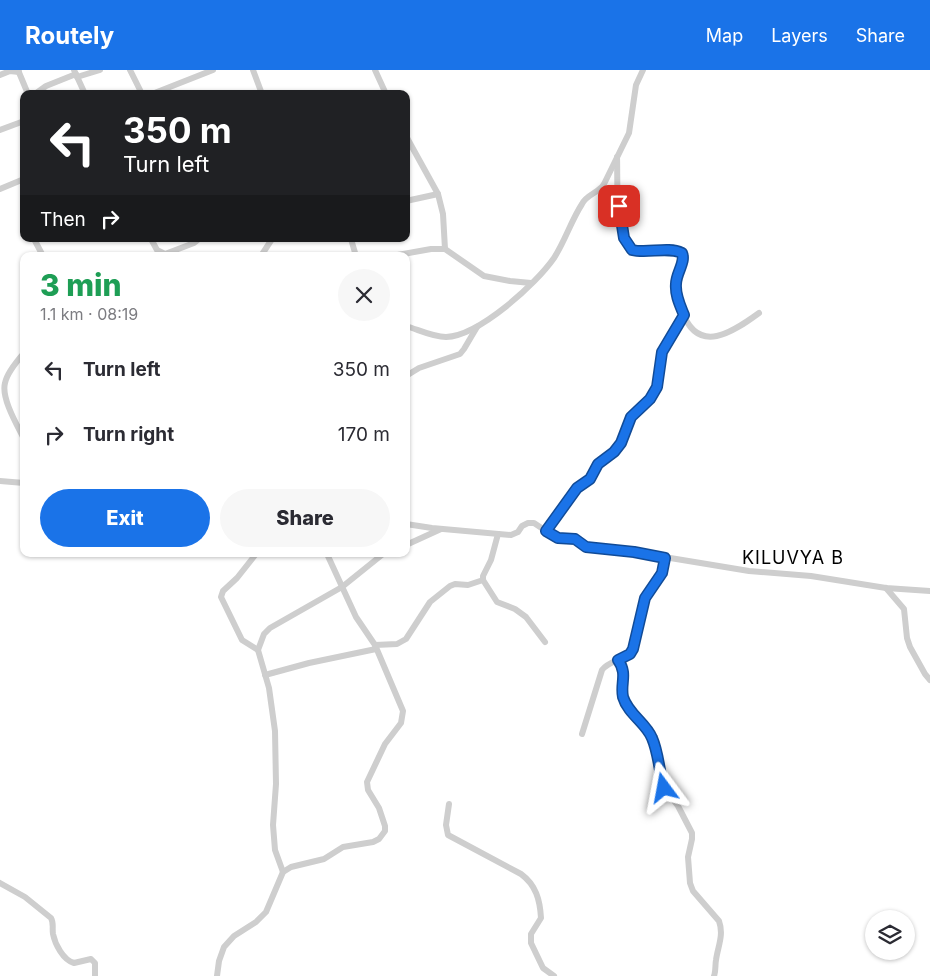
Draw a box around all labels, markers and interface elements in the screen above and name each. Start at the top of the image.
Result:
text: Routely [25,21,114,50]
text: Map [706,25,743,46]
text: Layers [771,25,828,46]
text: Share [856,25,905,46]
text: 350 m [123,109,232,151]
icon: left [40,110,105,175]
text: Turn left [123,151,209,177]
pin [598,185,640,227]
icon: arrive [605,192,633,220]
icon: right [96,205,124,233]
text: Then [40,208,86,231]
text: 3 min [40,267,122,303]
button: close [338,269,390,321]
text: 1.1 km · 08:19 [40,304,138,324]
icon: left [40,356,68,384]
text: Turn left [83,358,161,381]
text: 350 m [333,358,390,381]
icon: right [40,421,68,449]
text: Turn right [83,423,174,446]
text: 170 m [338,423,390,446]
button: Exit [40,489,210,547]
button: Share [220,489,390,547]
district label: KILUVYA B [742,547,844,568]
position arrow [637,761,689,813]
map controls [865,910,915,960]
button: layers [865,910,915,960]

